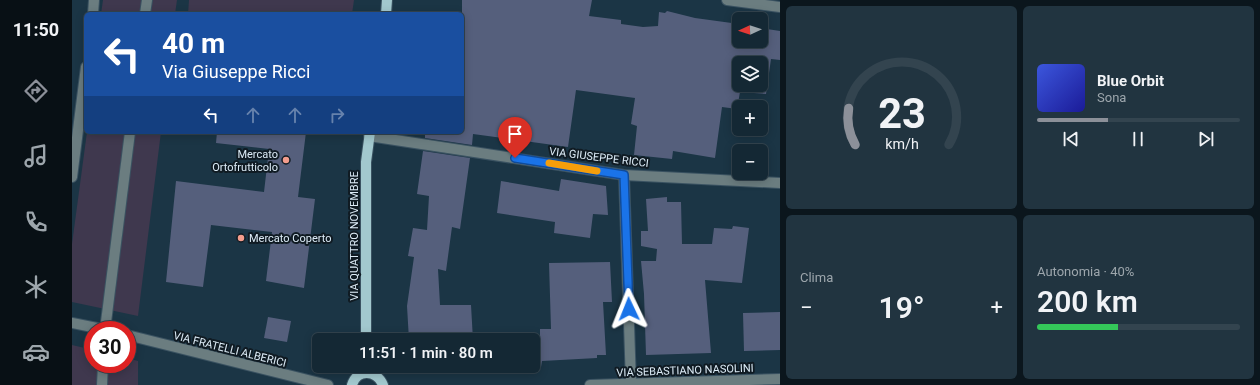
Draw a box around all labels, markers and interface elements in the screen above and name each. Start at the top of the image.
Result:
north arrow [732,12,768,48]
map controls [732,12,768,180]
text: 11:50 [13,19,59,40]
text: 40 m [162,27,225,60]
icon: left [96,28,148,80]
button: layers [732,56,768,92]
text: Via Giuseppe Ricci [162,61,310,82]
text: Blue Orbit [1097,72,1164,90]
icon: directions [22,77,50,105]
text: 23 [878,89,925,138]
text: Sona [1097,90,1126,105]
button: + [732,100,768,136]
icon: left [200,104,222,126]
icon: ahead [242,104,264,126]
icon: ahead [284,104,306,126]
icon: right [326,104,348,126]
pin [498,117,532,158]
icon: arrive [504,123,526,145]
icon: previous [1060,128,1082,150]
icon: pause [1127,128,1149,150]
icon: next [1195,128,1217,150]
text: km/h [885,136,918,152]
icon: music [22,142,50,170]
button: − [732,144,768,180]
street label: VIA GIUSEPPE RICCI [548,145,650,170]
place label: Mercato Ortofrutticolo [212,148,278,174]
marker: Mercato Ortofrutticolo [281,155,291,165]
street label: VIA QUATTRO NOVEMBRE [348,171,361,301]
icon: phone [22,208,50,236]
place label: Mercato Coperto [249,232,332,245]
marker: Mercato Coperto [236,233,246,243]
text: Autonomia · 40% [1037,264,1134,279]
text: Clima [800,270,833,285]
icon: climate [22,273,50,301]
text: 200 km [1037,284,1138,319]
position arrow [608,288,650,330]
text: 19° [879,290,924,325]
text: − [800,295,813,320]
text: + [991,295,1003,320]
speed limit sign: 30 [84,321,136,373]
street label: VIA FRATELLI ALBERICI [172,329,288,370]
icon: car [22,338,50,366]
text: 11:51 · 1 min · 80 m [359,344,493,362]
street label: VIA SEBASTIANO NASOLINI [616,362,754,379]

